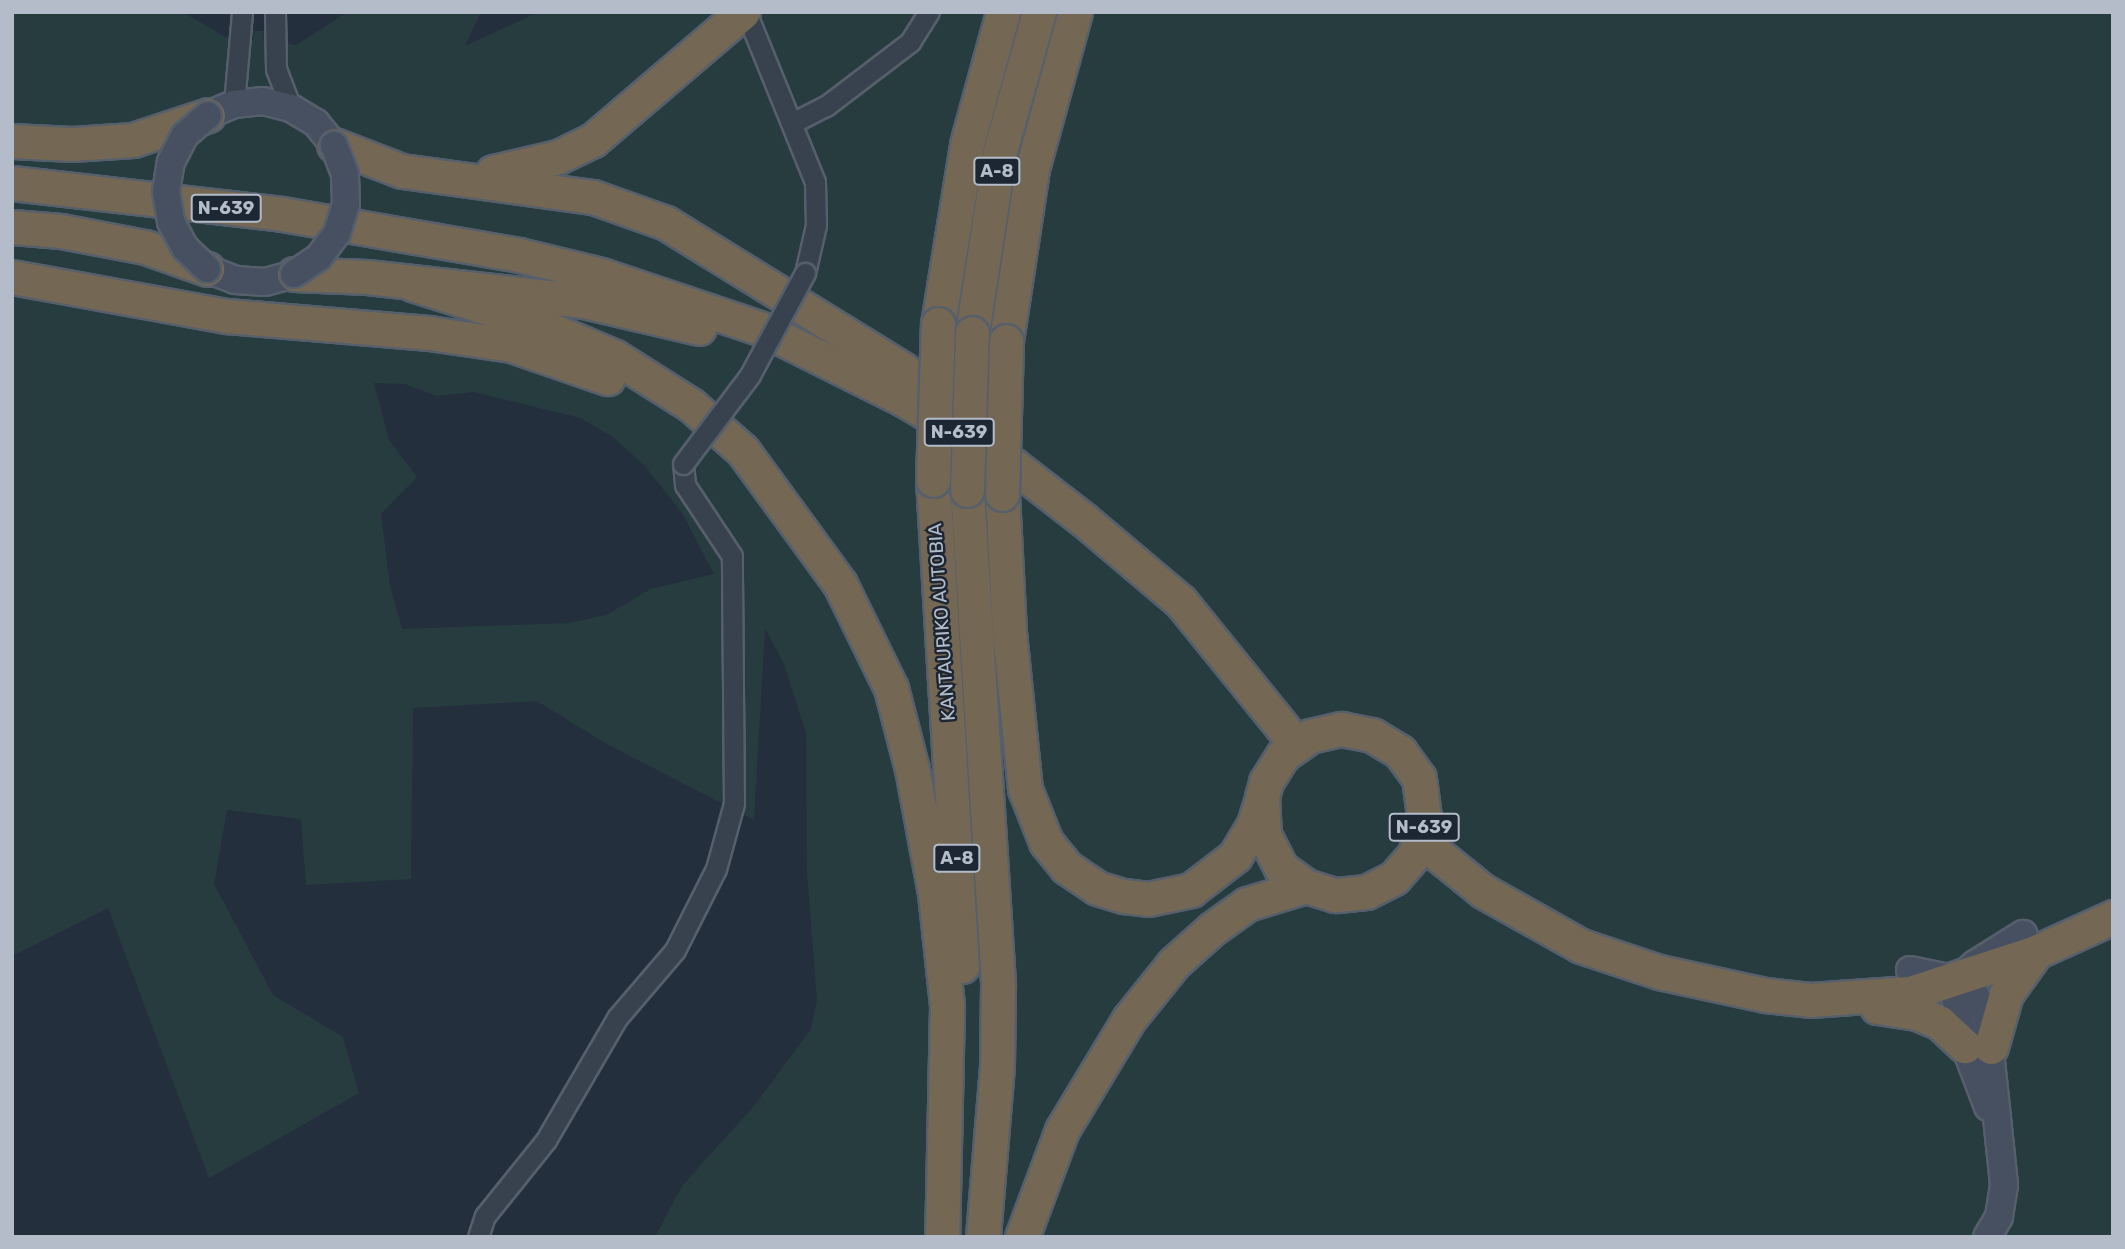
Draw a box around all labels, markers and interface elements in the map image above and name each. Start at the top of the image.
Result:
road number: A-8 [972,156,1021,186]
road number: N-639 [189,194,263,223]
road number: N-639 [922,418,996,446]
street label: KANTAURIKO AUTOBIA [924,522,960,722]
road number: N-639 [1387,812,1461,842]
road number: A-8 [932,844,982,872]

